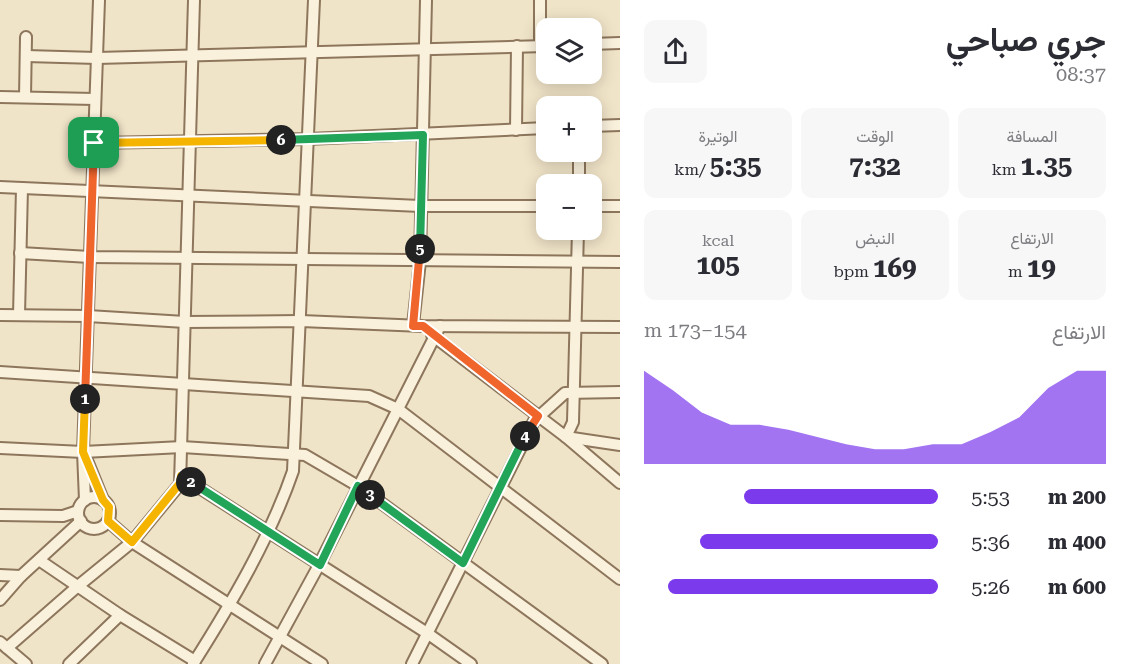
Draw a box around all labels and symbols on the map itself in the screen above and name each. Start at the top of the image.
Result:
pin [68,117,119,168]
pin: 6 [266,125,296,155]
pin: 5 [405,234,435,264]
pin: 1 [70,384,100,414]
pin: 4 [510,421,540,451]
pin: 2 [176,467,206,497]
pin: 3 [355,480,385,510]

